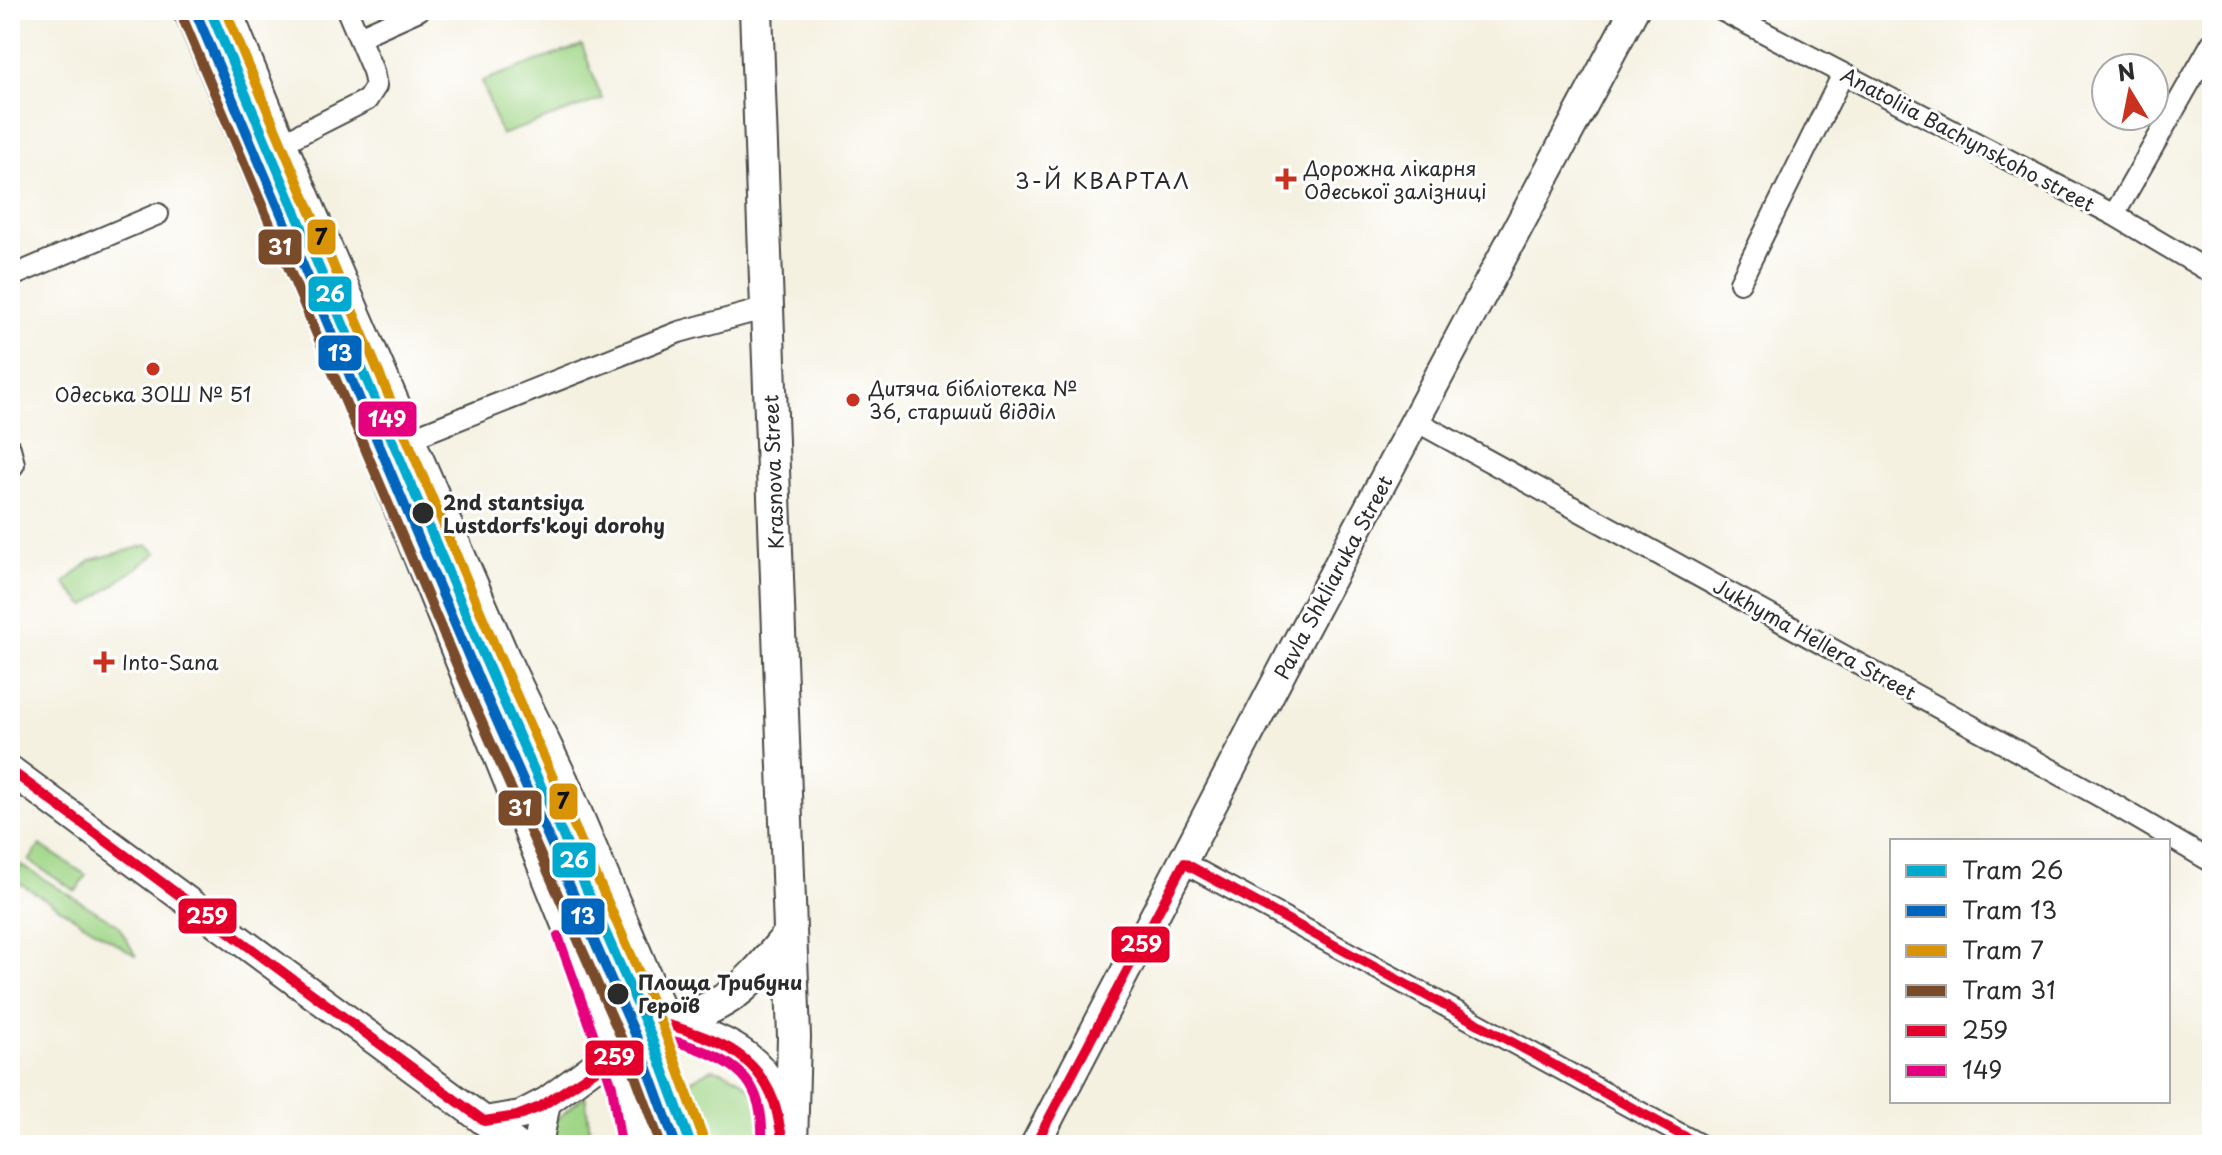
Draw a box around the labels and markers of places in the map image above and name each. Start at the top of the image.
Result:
place label: Дорожна лікарня Одеської залізниці [1303,153,1487,206]
marker: Дорожна лікарня Одеської залізниці [1275,168,1297,190]
marker: Одеська ЗОШ № 51 [144,360,162,378]
place label: Дитяча бібліотека № 36, старший відділ [868,373,1077,426]
place label: Одеська ЗОШ № 51 [55,379,251,409]
marker: Дитяча бібліотека № 36, старший відділ [844,391,862,409]
place label: 2nd stantsiya Lustdorfs'koyi dorohy [443,487,665,540]
marker: 2nd stantsiya Lustdorfs'koyi dorohy [410,500,436,526]
place label: Into-Sana [122,647,219,677]
marker: Into-Sana [93,651,115,673]
place label: Площа Трибуни Героїв [638,967,802,1020]
marker: Площа Трибуни Героїв [605,981,631,1007]

